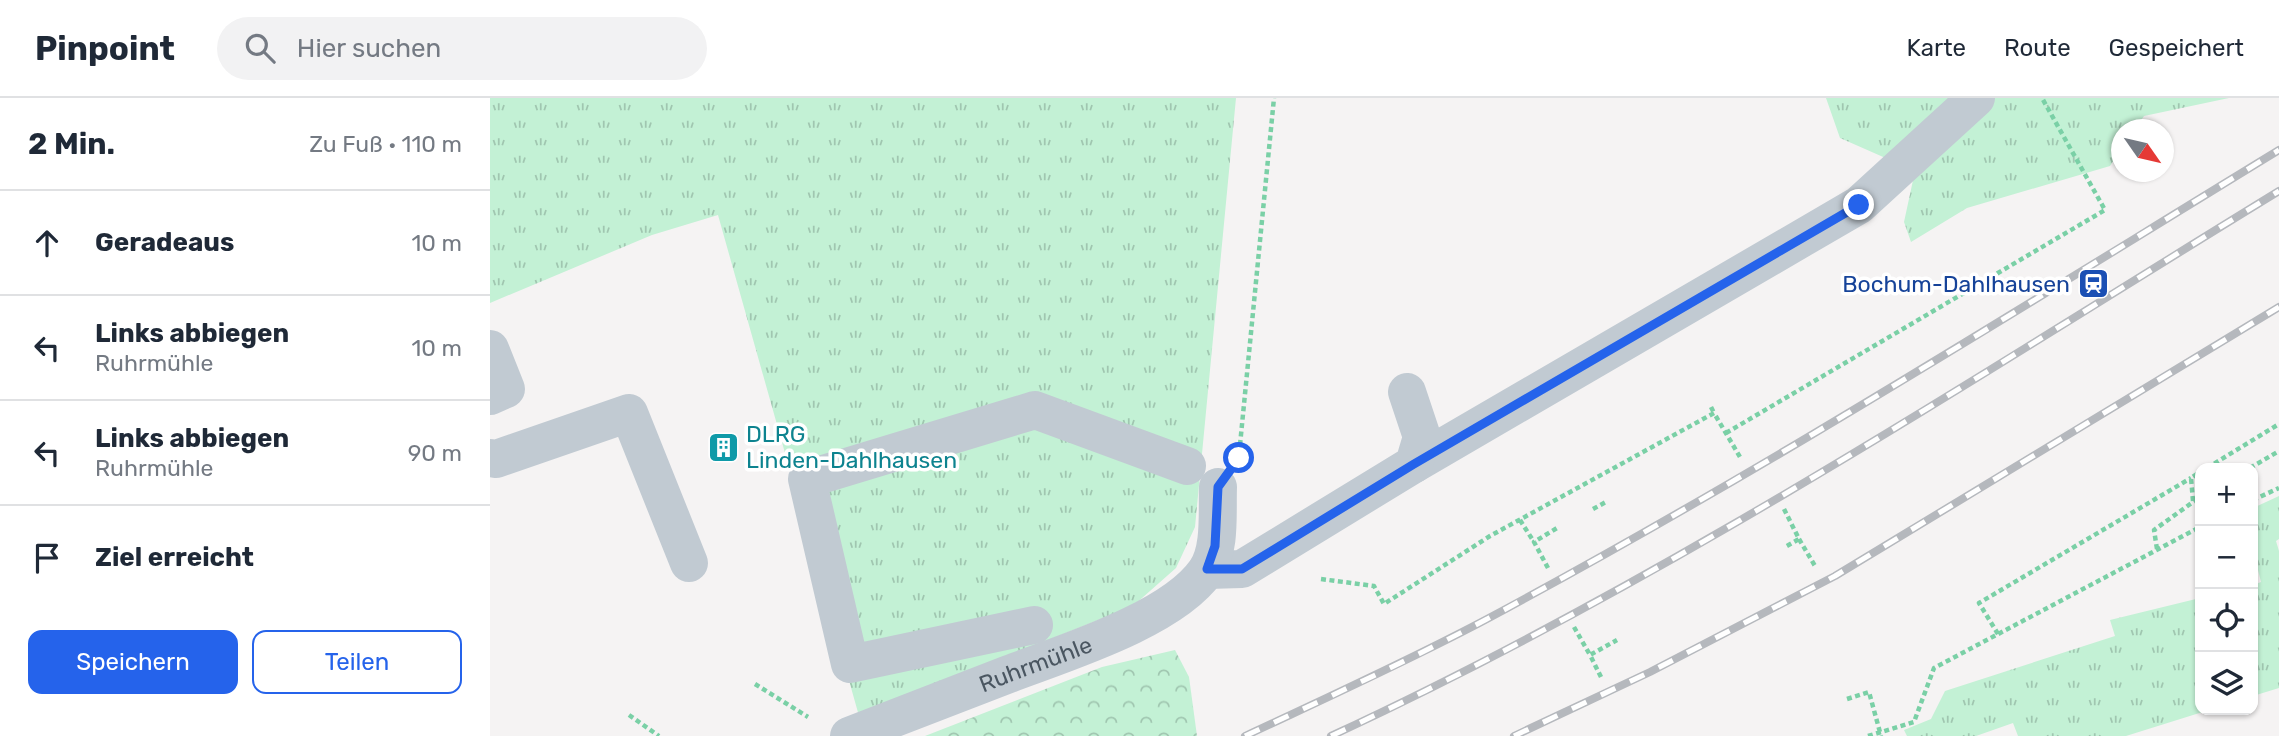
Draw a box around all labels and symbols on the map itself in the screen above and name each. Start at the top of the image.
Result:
north arrow [2111,119,2174,182]
route end [1843,189,1874,220]
station icon: Bochum-Dahlhausen [2076,267,2110,301]
place label: Bochum-Dahlhausen [1842,270,2070,298]
place label: DLRG Linden-Dahlhausen [746,420,957,474]
building icon: DLRG Linden-Dahlhausen [706,430,740,464]
route start [1223,442,1254,473]
street label: Ruhrmühle [975,630,1096,698]

